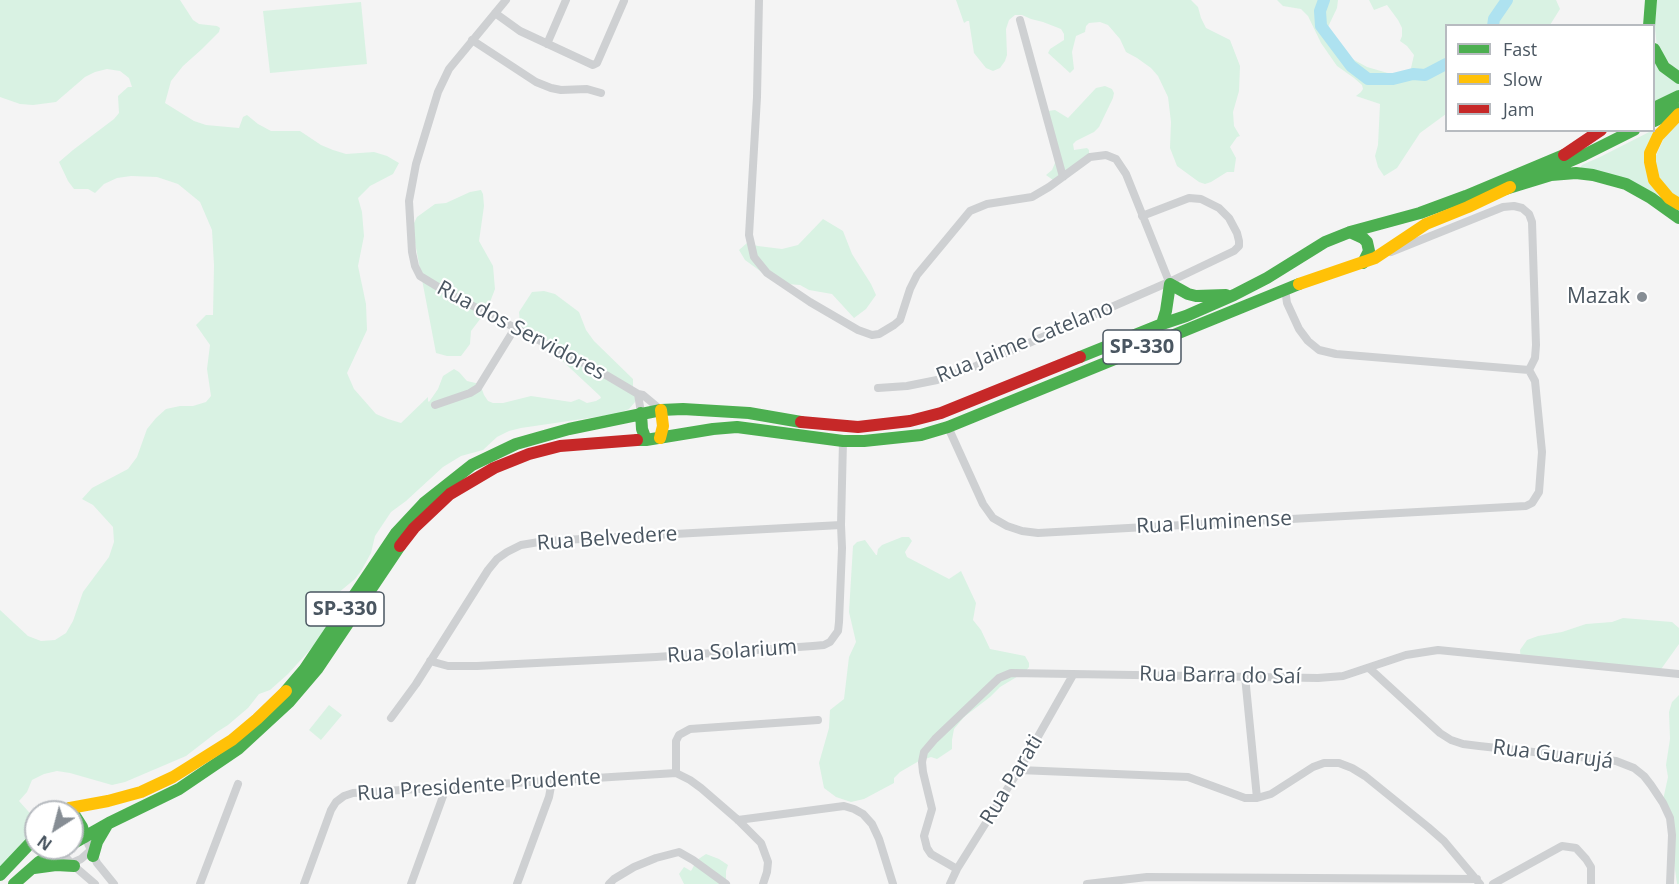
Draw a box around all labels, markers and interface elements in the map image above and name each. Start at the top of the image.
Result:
legend [1445,24,1655,132]
text: Fast [1503,37,1537,61]
text: Slow [1503,67,1542,91]
text: Jam [1503,97,1535,121]
street label: Rua dos Servidores [432,276,610,386]
place label: Mazak [1567,284,1630,310]
marker: Mazak [1635,290,1649,304]
street label: Rua Jaime Catelano [933,295,1117,389]
road number: SP-330 [1103,330,1181,364]
street label: Rua Fluminense [1135,506,1293,540]
street label: Rua Belvedere [536,522,678,556]
road number: SP-330 [306,592,384,626]
street label: Rua Solarium [666,635,798,669]
street label: Rua Barra do Saí [1139,662,1301,690]
street label: Rua Parati [975,731,1049,829]
street label: Rua Guarujá [1491,735,1615,775]
street label: Rua Presidente Prudente [356,765,602,807]
north arrow [24,800,84,860]
text: N [33,830,56,856]

